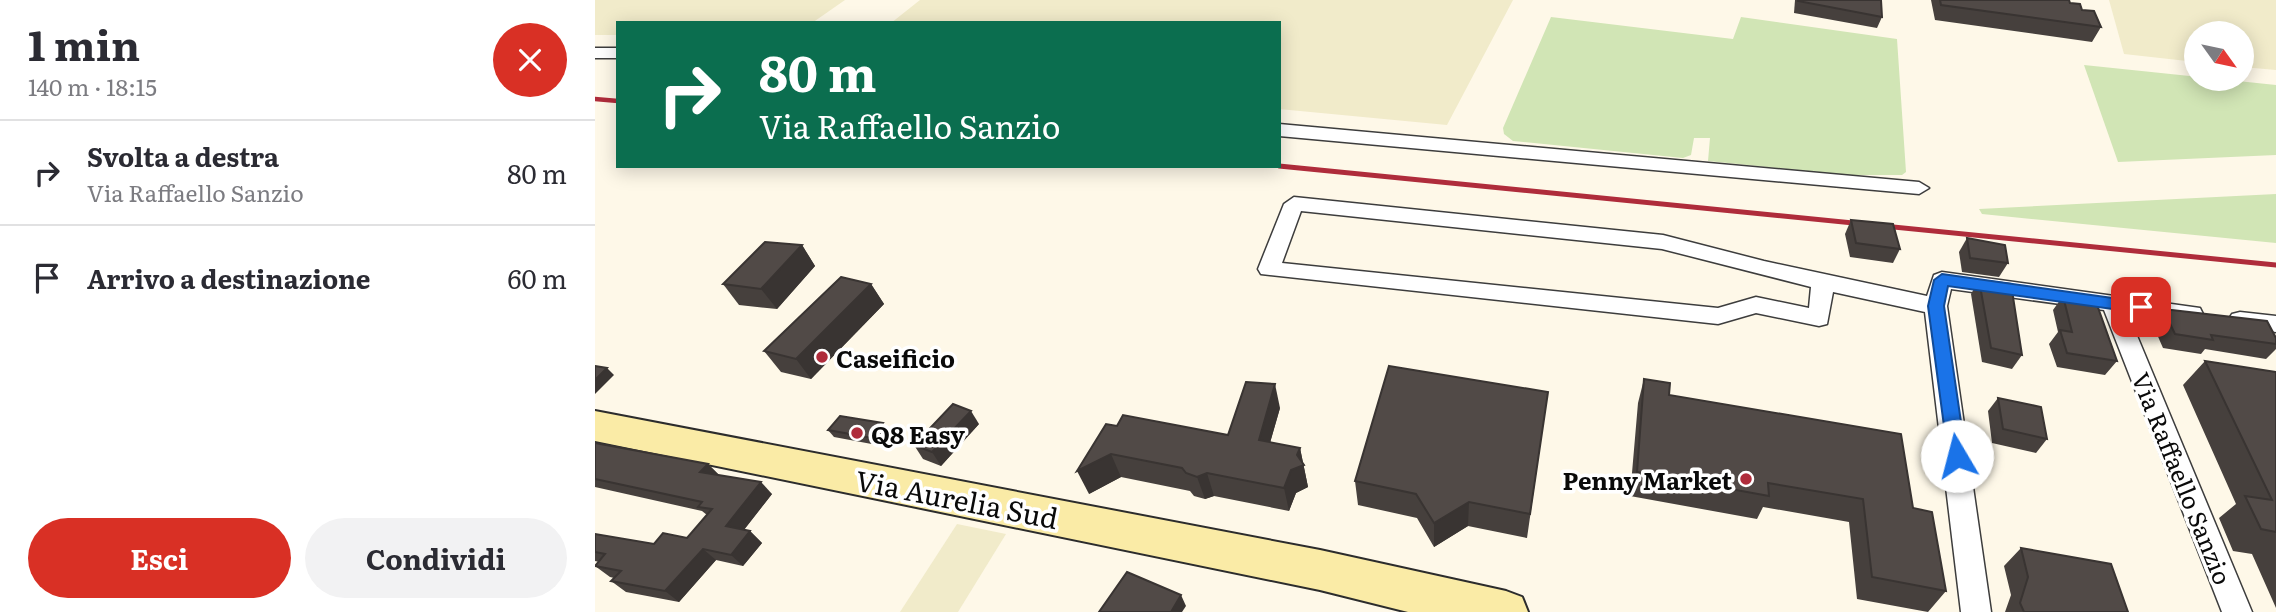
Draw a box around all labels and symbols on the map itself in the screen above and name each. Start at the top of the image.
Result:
north arrow [2184,21,2254,91]
pin [2111,277,2171,337]
place label: Caseificio [836,340,955,375]
marker: Caseificio [814,349,830,365]
street label: Via Raffaello Sanzio [2124,367,2242,589]
place label: Q8 Easy [871,416,965,451]
position arrow [1920,419,1994,493]
marker: Q8 Easy [849,425,865,441]
street label: Via Aurelia Sud [852,458,1062,538]
place label: Penny Market [1563,462,1732,497]
marker: Penny Market [1738,471,1754,487]

